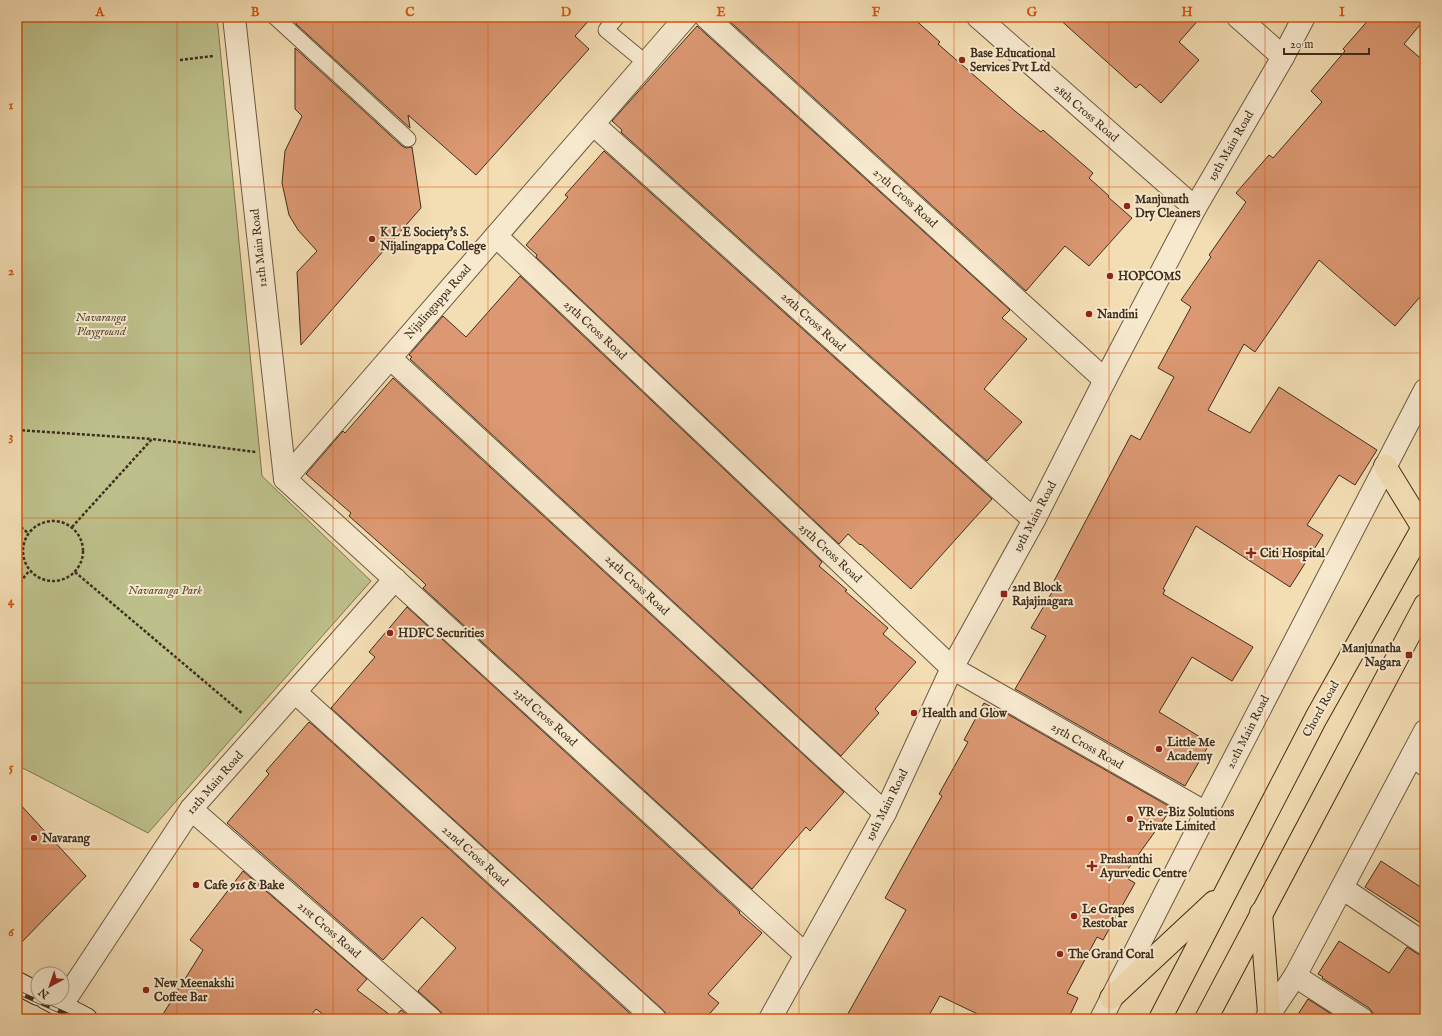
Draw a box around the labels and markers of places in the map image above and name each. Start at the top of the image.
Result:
place label: Base Educational Services Pvt Ltd [970,46,1056,75]
marker: Base Educational Services Pvt Ltd [957,55,967,65]
place label: Manjunath Dry Cleaners [1135,192,1201,222]
marker: Manjunath Dry Cleaners [1122,201,1132,211]
place label: K L E Society's S. Nijalingappa College [379,225,486,255]
marker: K L E Society's S. Nijalingappa College [367,234,377,244]
place label: HOPCOMS [1118,269,1181,284]
marker: HOPCOMS [1105,271,1115,281]
place label: Nandini [1096,307,1139,322]
marker: Nandini [1084,309,1094,319]
place label: Citi Hospital [1260,546,1325,562]
marker: Citi Hospital [1245,547,1257,559]
place label: 2nd Block Rajajinagara [1012,580,1074,610]
marker: 2nd Block Rajajinagara [999,589,1009,599]
place label: HDFC Securities [398,626,485,641]
marker: HDFC Securities [385,628,395,638]
place label: Manjunatha Nagara [1342,641,1402,671]
marker: Manjunatha Nagara [1404,650,1414,660]
place label: Health and Glow [922,706,1008,721]
marker: Health and Glow [909,708,919,718]
place label: Little Me Academy [1166,735,1215,765]
marker: Little Me Academy [1154,744,1164,754]
place label: VR e-Biz Solutions Private Limited [1137,805,1235,834]
marker: VR e-Biz Solutions Private Limited [1125,814,1135,824]
place label: Navarang [41,831,91,847]
marker: Navarang [29,833,39,843]
place label: Prashanthi Ayurvedic Centre [1099,852,1187,882]
marker: Prashanthi Ayurvedic Centre [1087,861,1097,871]
place label: Cafe 916 & Bake [204,878,285,893]
marker: Cafe 916 & Bake [191,880,201,890]
place label: Le Grapes Restobar [1081,902,1135,931]
marker: Le Grapes Restobar [1069,911,1079,921]
place label: The Grand Coral [1067,947,1154,962]
marker: The Grand Coral [1055,949,1065,959]
place label: New Meenakshi Coffee Bar [153,976,235,1005]
marker: New Meenakshi Coffee Bar [141,985,151,995]

